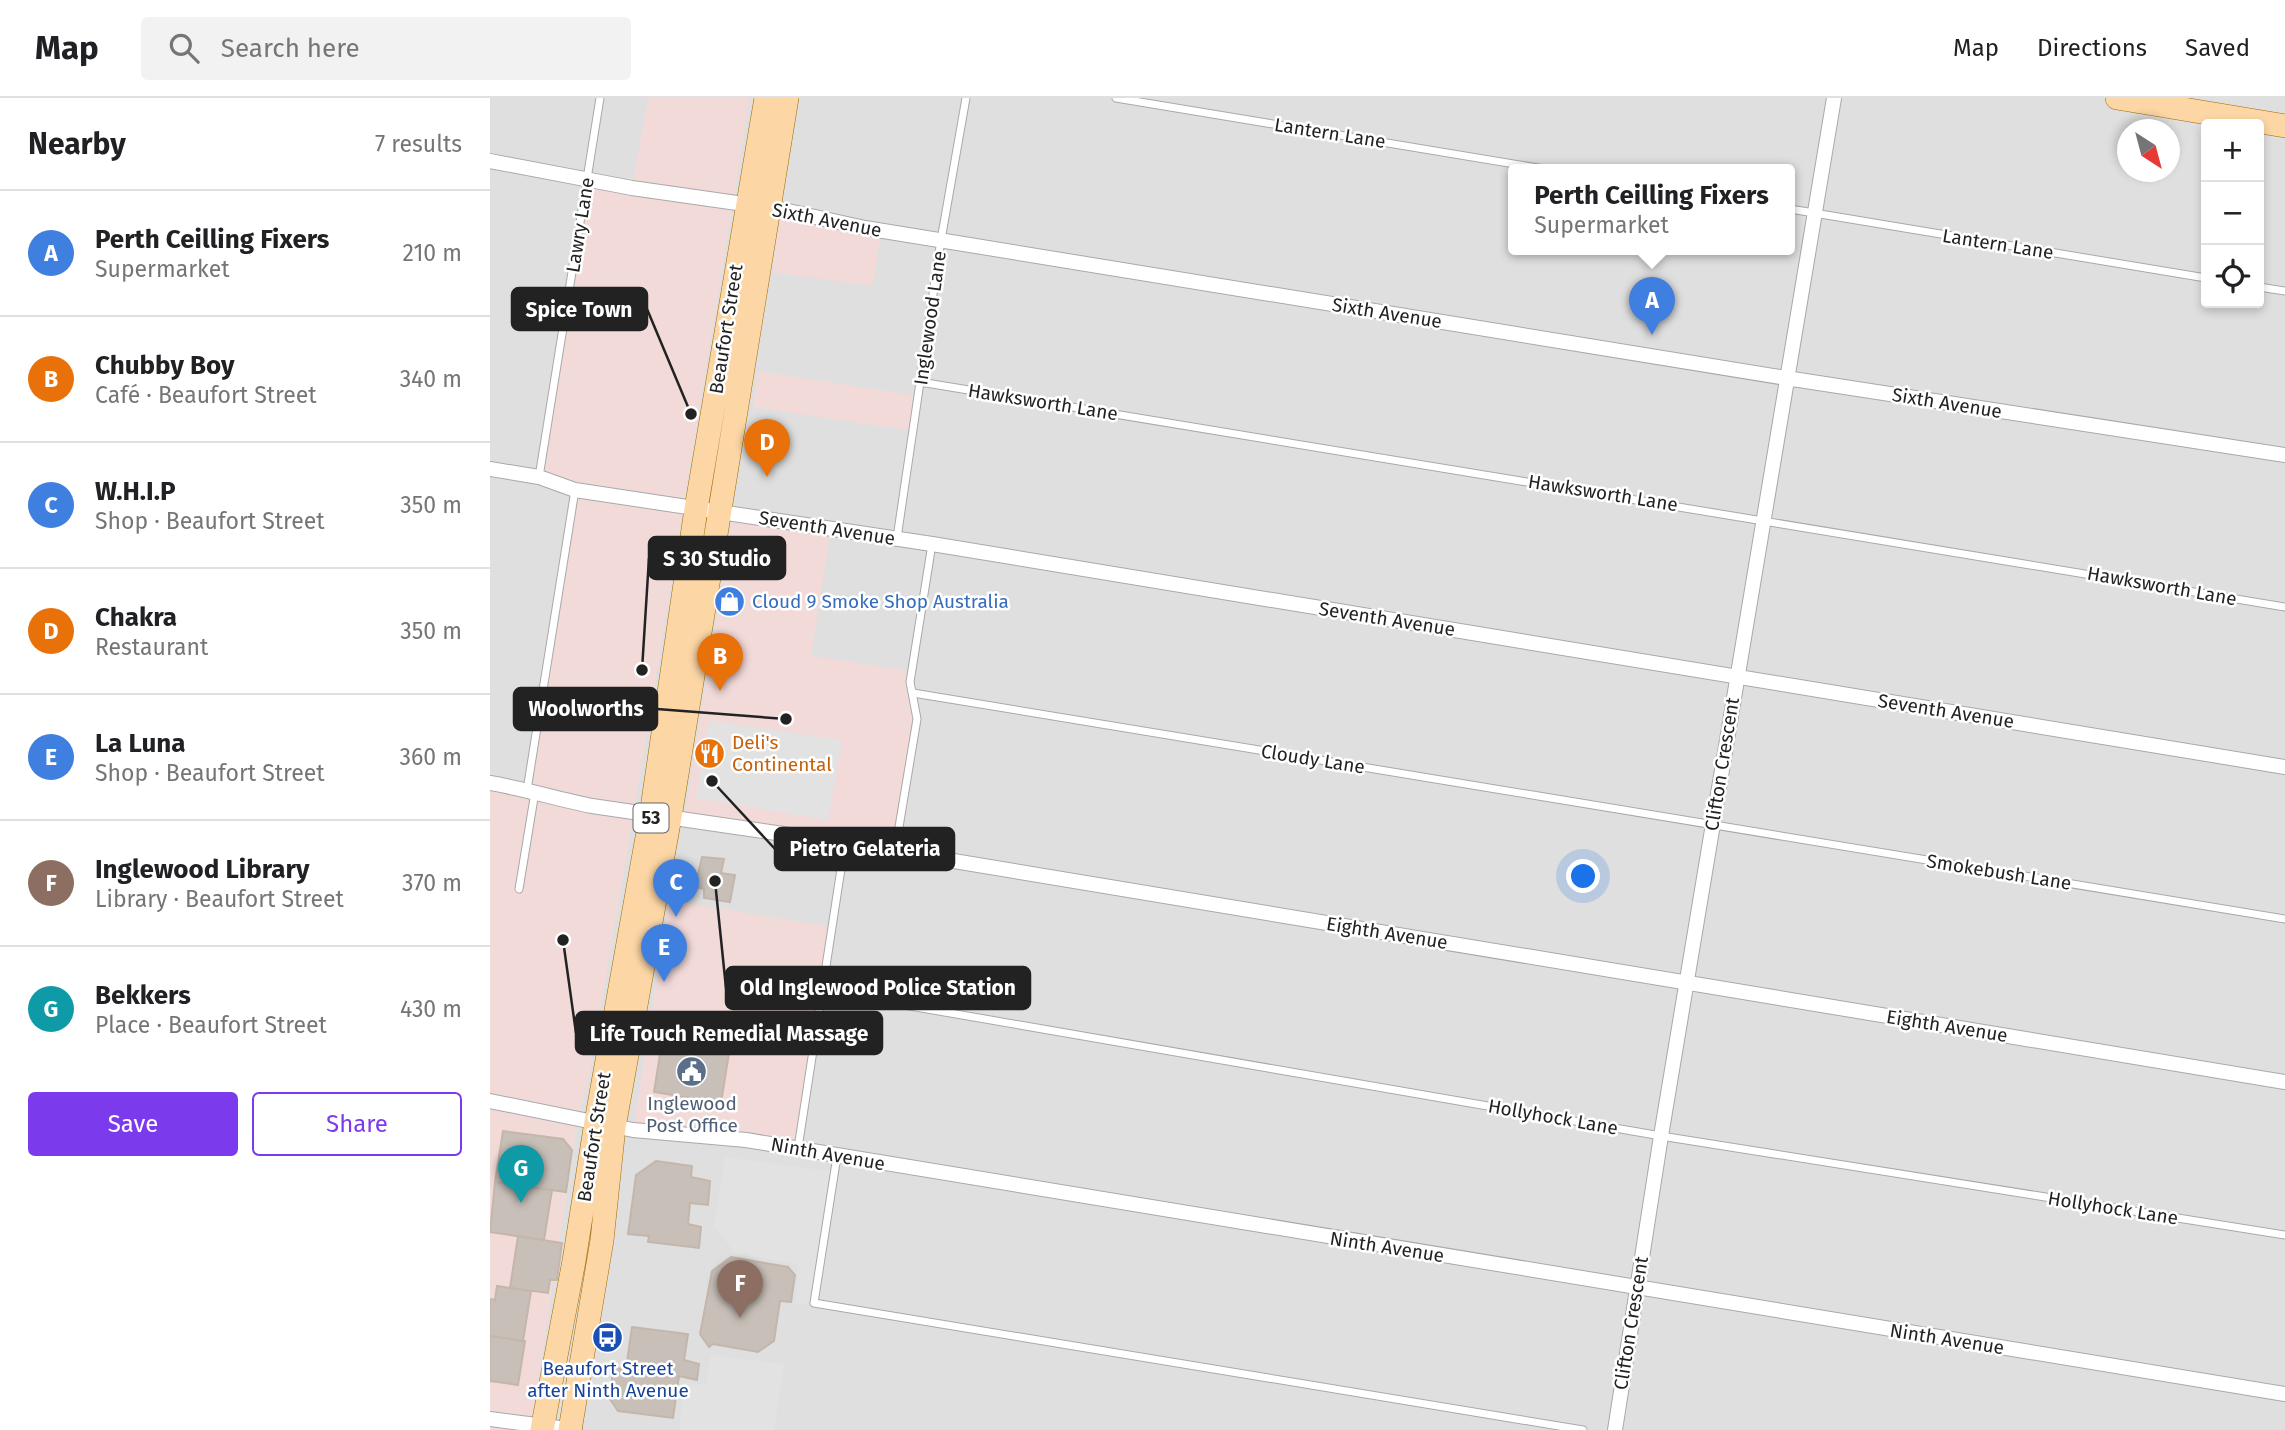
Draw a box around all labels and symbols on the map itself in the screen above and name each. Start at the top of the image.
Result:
street label: Lantern Lane [1273,113,1387,153]
north arrow [2117,119,2180,182]
street label: Lawry Lane [561,176,599,274]
street label: Sixth Avenue [770,198,884,242]
street label: Lantern Lane [1941,224,2055,264]
street label: Inglewood Lane [909,249,951,387]
street label: Beaufort Street [704,262,748,396]
pin: A [1629,277,1675,335]
callout: Spice Town [512,288,647,330]
street label: Sixth Avenue [1330,293,1444,333]
text: Spice Town [526,297,632,323]
street label: Hawksworth Lane [966,379,1120,425]
street label: Sixth Avenue [1890,383,2004,423]
pin: D [744,419,790,477]
street label: Hawksworth Lane [1526,470,1680,516]
street label: Seventh Avenue [757,506,897,550]
callout: S 30 Studio [649,537,785,579]
text: S 30 Studio [663,546,771,572]
street label: Hawksworth Lane [2085,562,2239,610]
shop icon: Cloud 9 Smoke Shop Australia [712,584,746,618]
place label: Cloud 9 Smoke Shop Australia [752,590,1009,613]
street label: Seventh Avenue [1317,597,1457,641]
pin: B [697,633,743,691]
callout: Woolworths [514,688,657,730]
street label: Seventh Avenue [1876,689,2016,733]
street label: Clifton Crescent [1700,695,1744,832]
text: Woolworths [528,696,644,722]
place label: Deli's Continental [732,731,832,776]
restaurant icon: Deli's Continental [692,736,726,770]
street label: Cloudy Lane [1259,739,1367,779]
road number: 53 [634,804,668,832]
callout: Pietro Gelateria [775,828,954,870]
text: Pietro Gelateria [789,836,941,862]
street label: Smokebush Lane [1925,849,2073,895]
pin: C [653,859,699,917]
your location [1566,859,1600,893]
street label: Eighth Avenue [1325,912,1449,954]
pin: E [641,924,687,982]
callout: Old Inglewood Police Station [726,967,1030,1009]
text: Old Inglewood Police Station [740,975,1016,1001]
street label: Eighth Avenue [1885,1005,2009,1047]
callout: Life Touch Remedial Massage [576,1012,882,1054]
text: Life Touch Remedial Massage [590,1021,869,1047]
public building icon: Inglewood Post Office [675,1055,709,1089]
street label: Beaufort Street [572,1070,616,1204]
place label: Inglewood Post Office [646,1092,738,1137]
street label: Hollyhock Lane [1486,1094,1620,1140]
street label: Ninth Avenue [769,1133,887,1175]
pin: G [498,1145,544,1203]
street label: Hollyhock Lane [2046,1186,2180,1230]
street label: Ninth Avenue [1328,1227,1446,1267]
street label: Clifton Crescent [1609,1254,1653,1391]
pin: F [717,1260,763,1318]
street label: Ninth Avenue [1888,1319,2006,1359]
bus stop icon: Beaufort Street after Ninth Avenue [591,1320,625,1354]
place label: Beaufort Street after Ninth Avenue [527,1357,689,1402]

